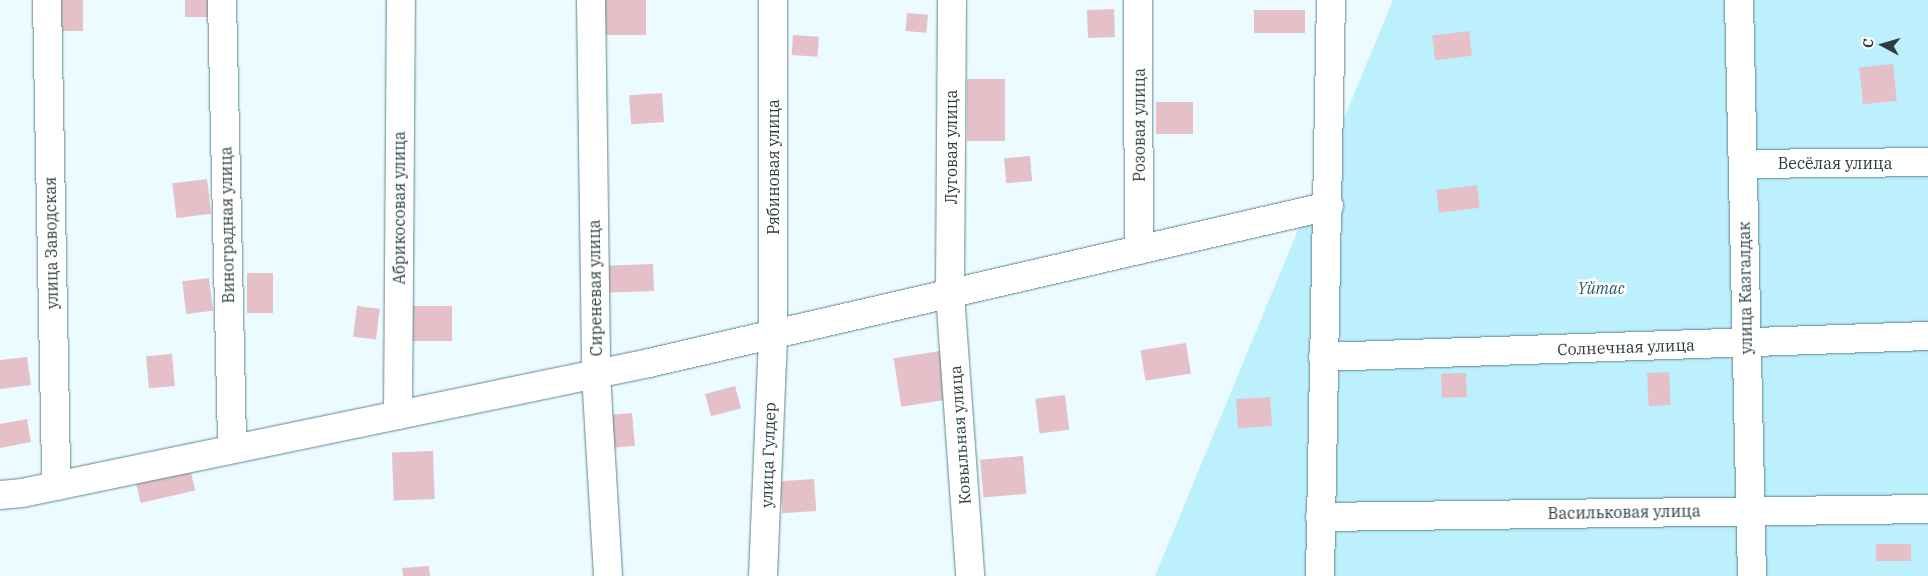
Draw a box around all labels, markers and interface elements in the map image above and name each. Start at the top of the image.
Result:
north arrow [1858,20,1908,70]
text: С [1859,38,1878,49]
street label: Розовая улица [1129,68,1149,182]
street label: Луговая улица [941,90,961,204]
street label: Рябиновая улица [763,99,783,235]
street label: Абрикосовая улица [389,131,409,285]
street label: Виноградная улица [216,146,238,304]
street label: Весёлая улица [1778,153,1892,173]
street label: улица Заводская [40,177,62,309]
street label: Сиреневая улица [584,219,606,357]
street label: улица Казгалдак [1734,221,1756,355]
park label: Үйтас [1577,278,1625,298]
street label: Солнечная улица [1557,335,1695,359]
street label: Ковыльная улица [946,365,974,505]
street label: улица Гулдер [757,402,779,508]
street label: Васильковая улица [1547,501,1701,523]

